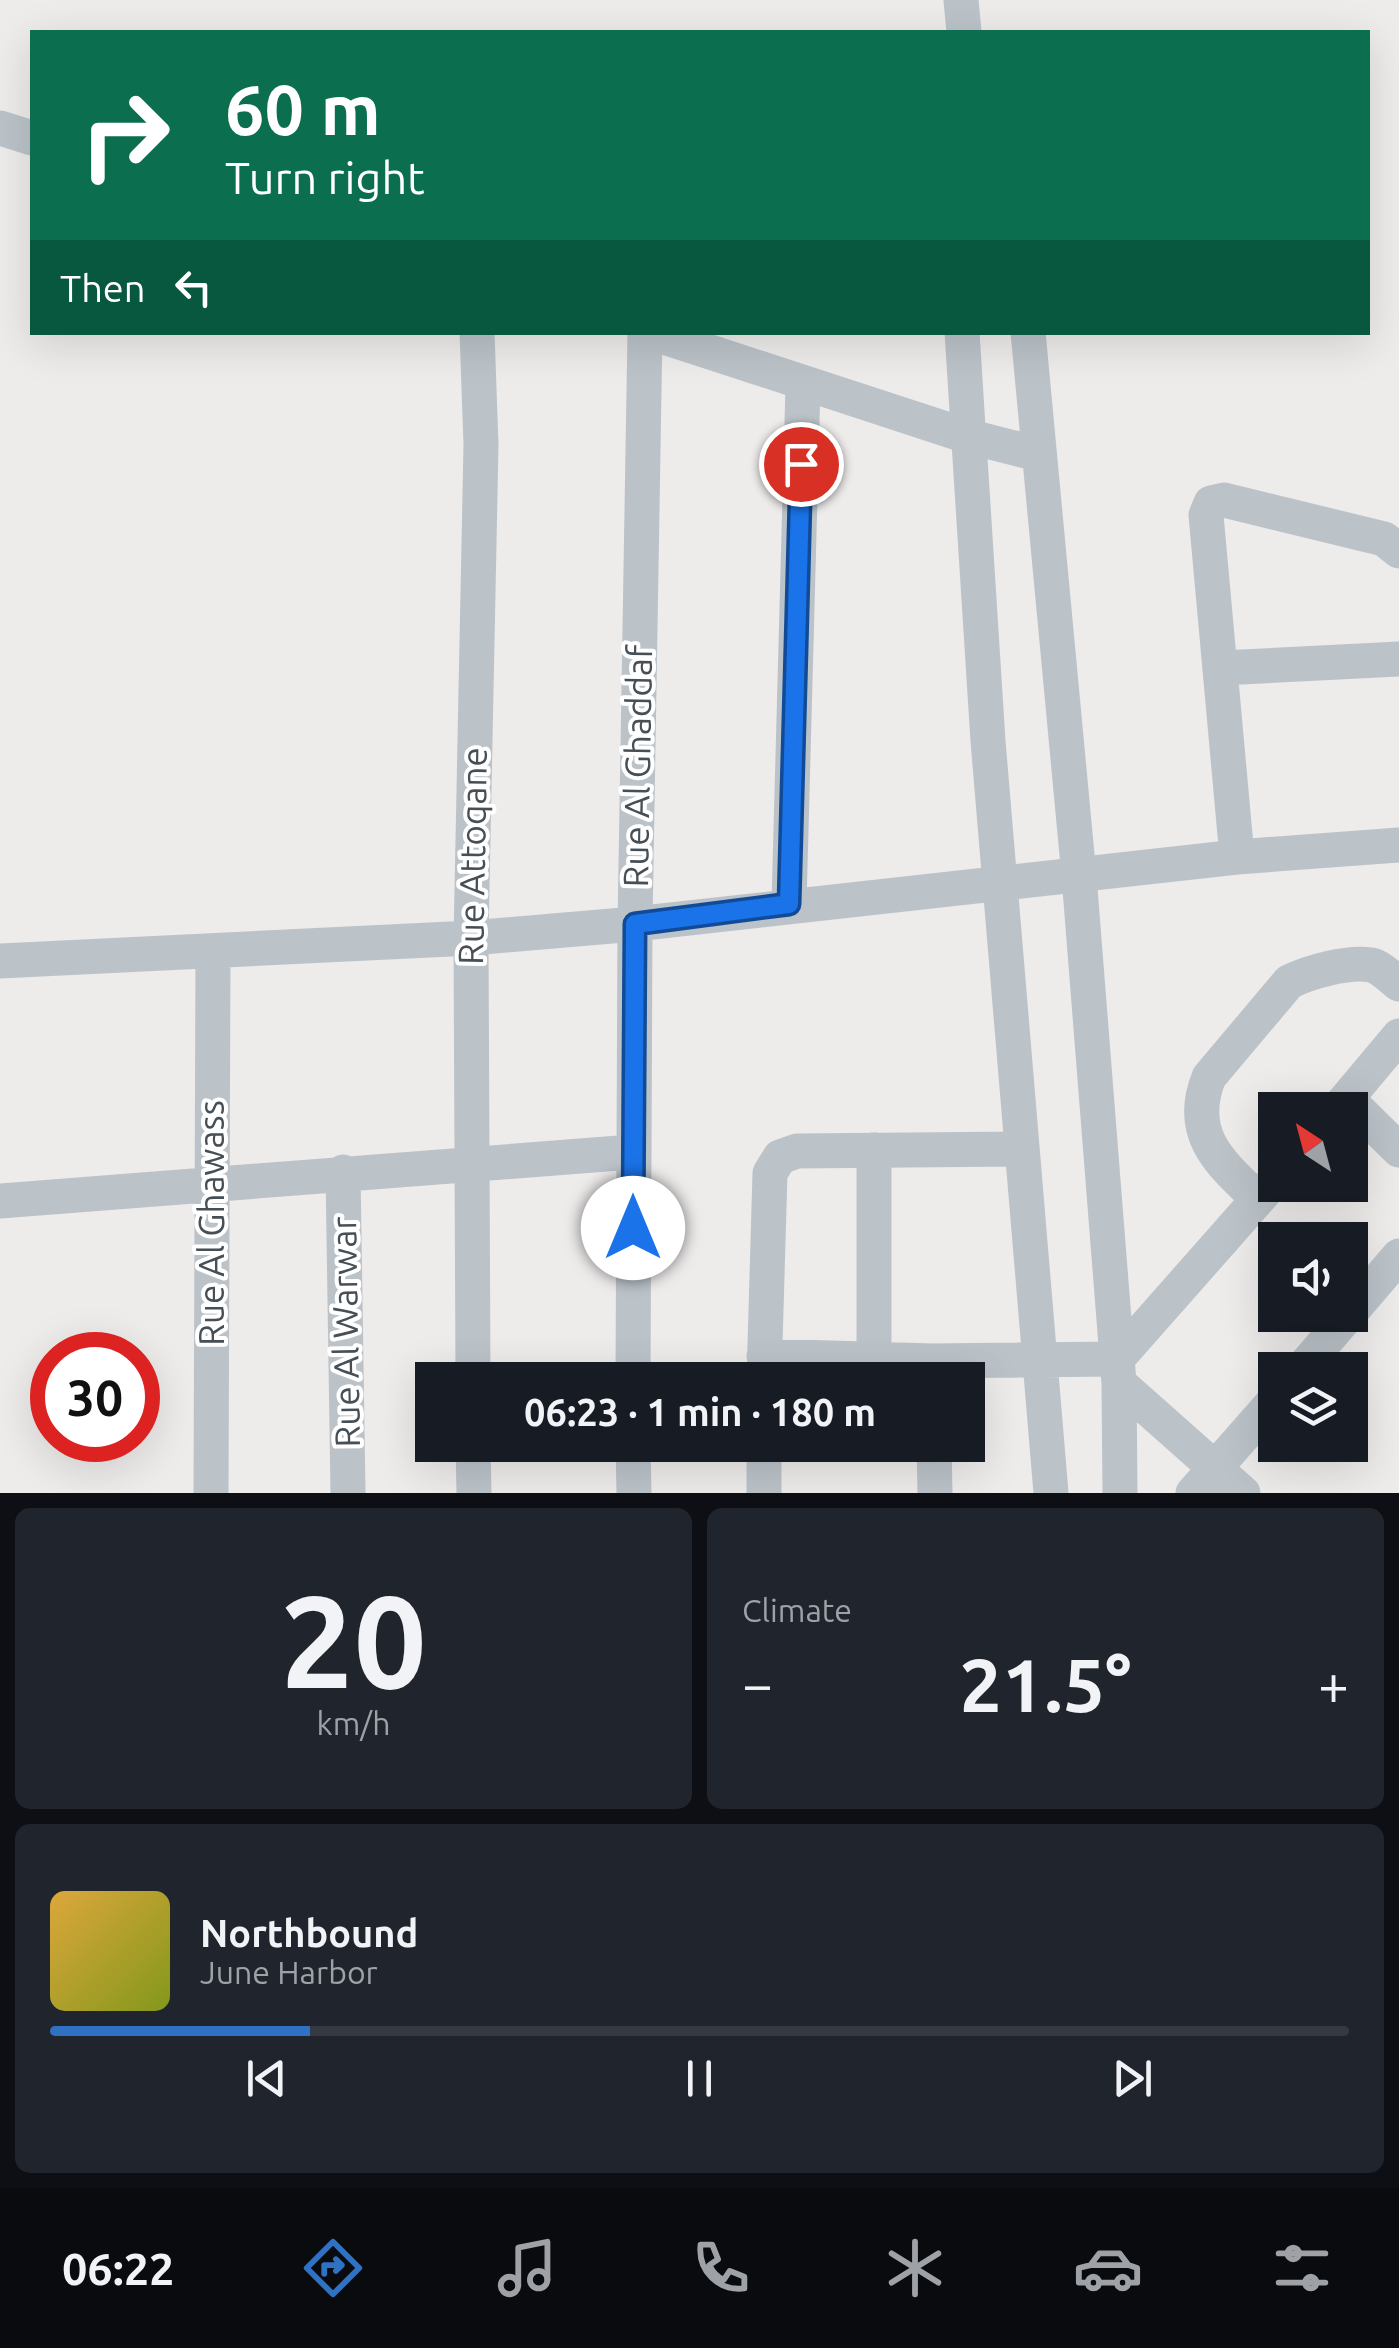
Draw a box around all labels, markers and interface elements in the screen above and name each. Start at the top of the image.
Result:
icon: right [60,70,190,200]
text: 60 m [225,70,381,148]
text: Turn right [225,152,425,203]
icon: left [166,260,221,315]
text: Then [60,267,146,309]
pin [759,422,844,507]
icon: arrive [774,437,829,492]
street label: Rue Al Ghaddaf [615,644,659,888]
street label: Rue Attoqane [450,747,494,965]
north arrow [1258,1092,1368,1202]
map controls [1258,1092,1368,1462]
street label: Rue Al Ghawass [191,1100,231,1346]
position arrow [581,1176,685,1280]
street label: Rue Al Warwar [323,1216,367,1448]
button: sound [1258,1222,1368,1332]
speed limit sign: 30 [30,1332,160,1462]
button: layers [1258,1352,1368,1462]
text: 06:23 · 1 min · 180 m [524,1391,876,1433]
text: 20 [280,1567,427,1713]
text: Climate [742,1592,852,1628]
text: 21.5° [960,1642,1131,1726]
text: − [742,1653,773,1714]
text: + [1318,1653,1349,1714]
text: km/h [317,1705,390,1741]
text: Northbound [200,1912,418,1954]
text: June Harbor [200,1954,378,1990]
icon: previous [239,2051,294,2106]
icon: pause [672,2051,727,2106]
icon: next [1105,2051,1160,2106]
icon: directions [298,2233,368,2303]
icon: music [492,2233,562,2303]
icon: phone [686,2233,756,2303]
icon: climate [880,2233,950,2303]
icon: car [1073,2233,1143,2303]
icon: filters [1267,2233,1337,2303]
text: 06:22 [62,2243,174,2294]

